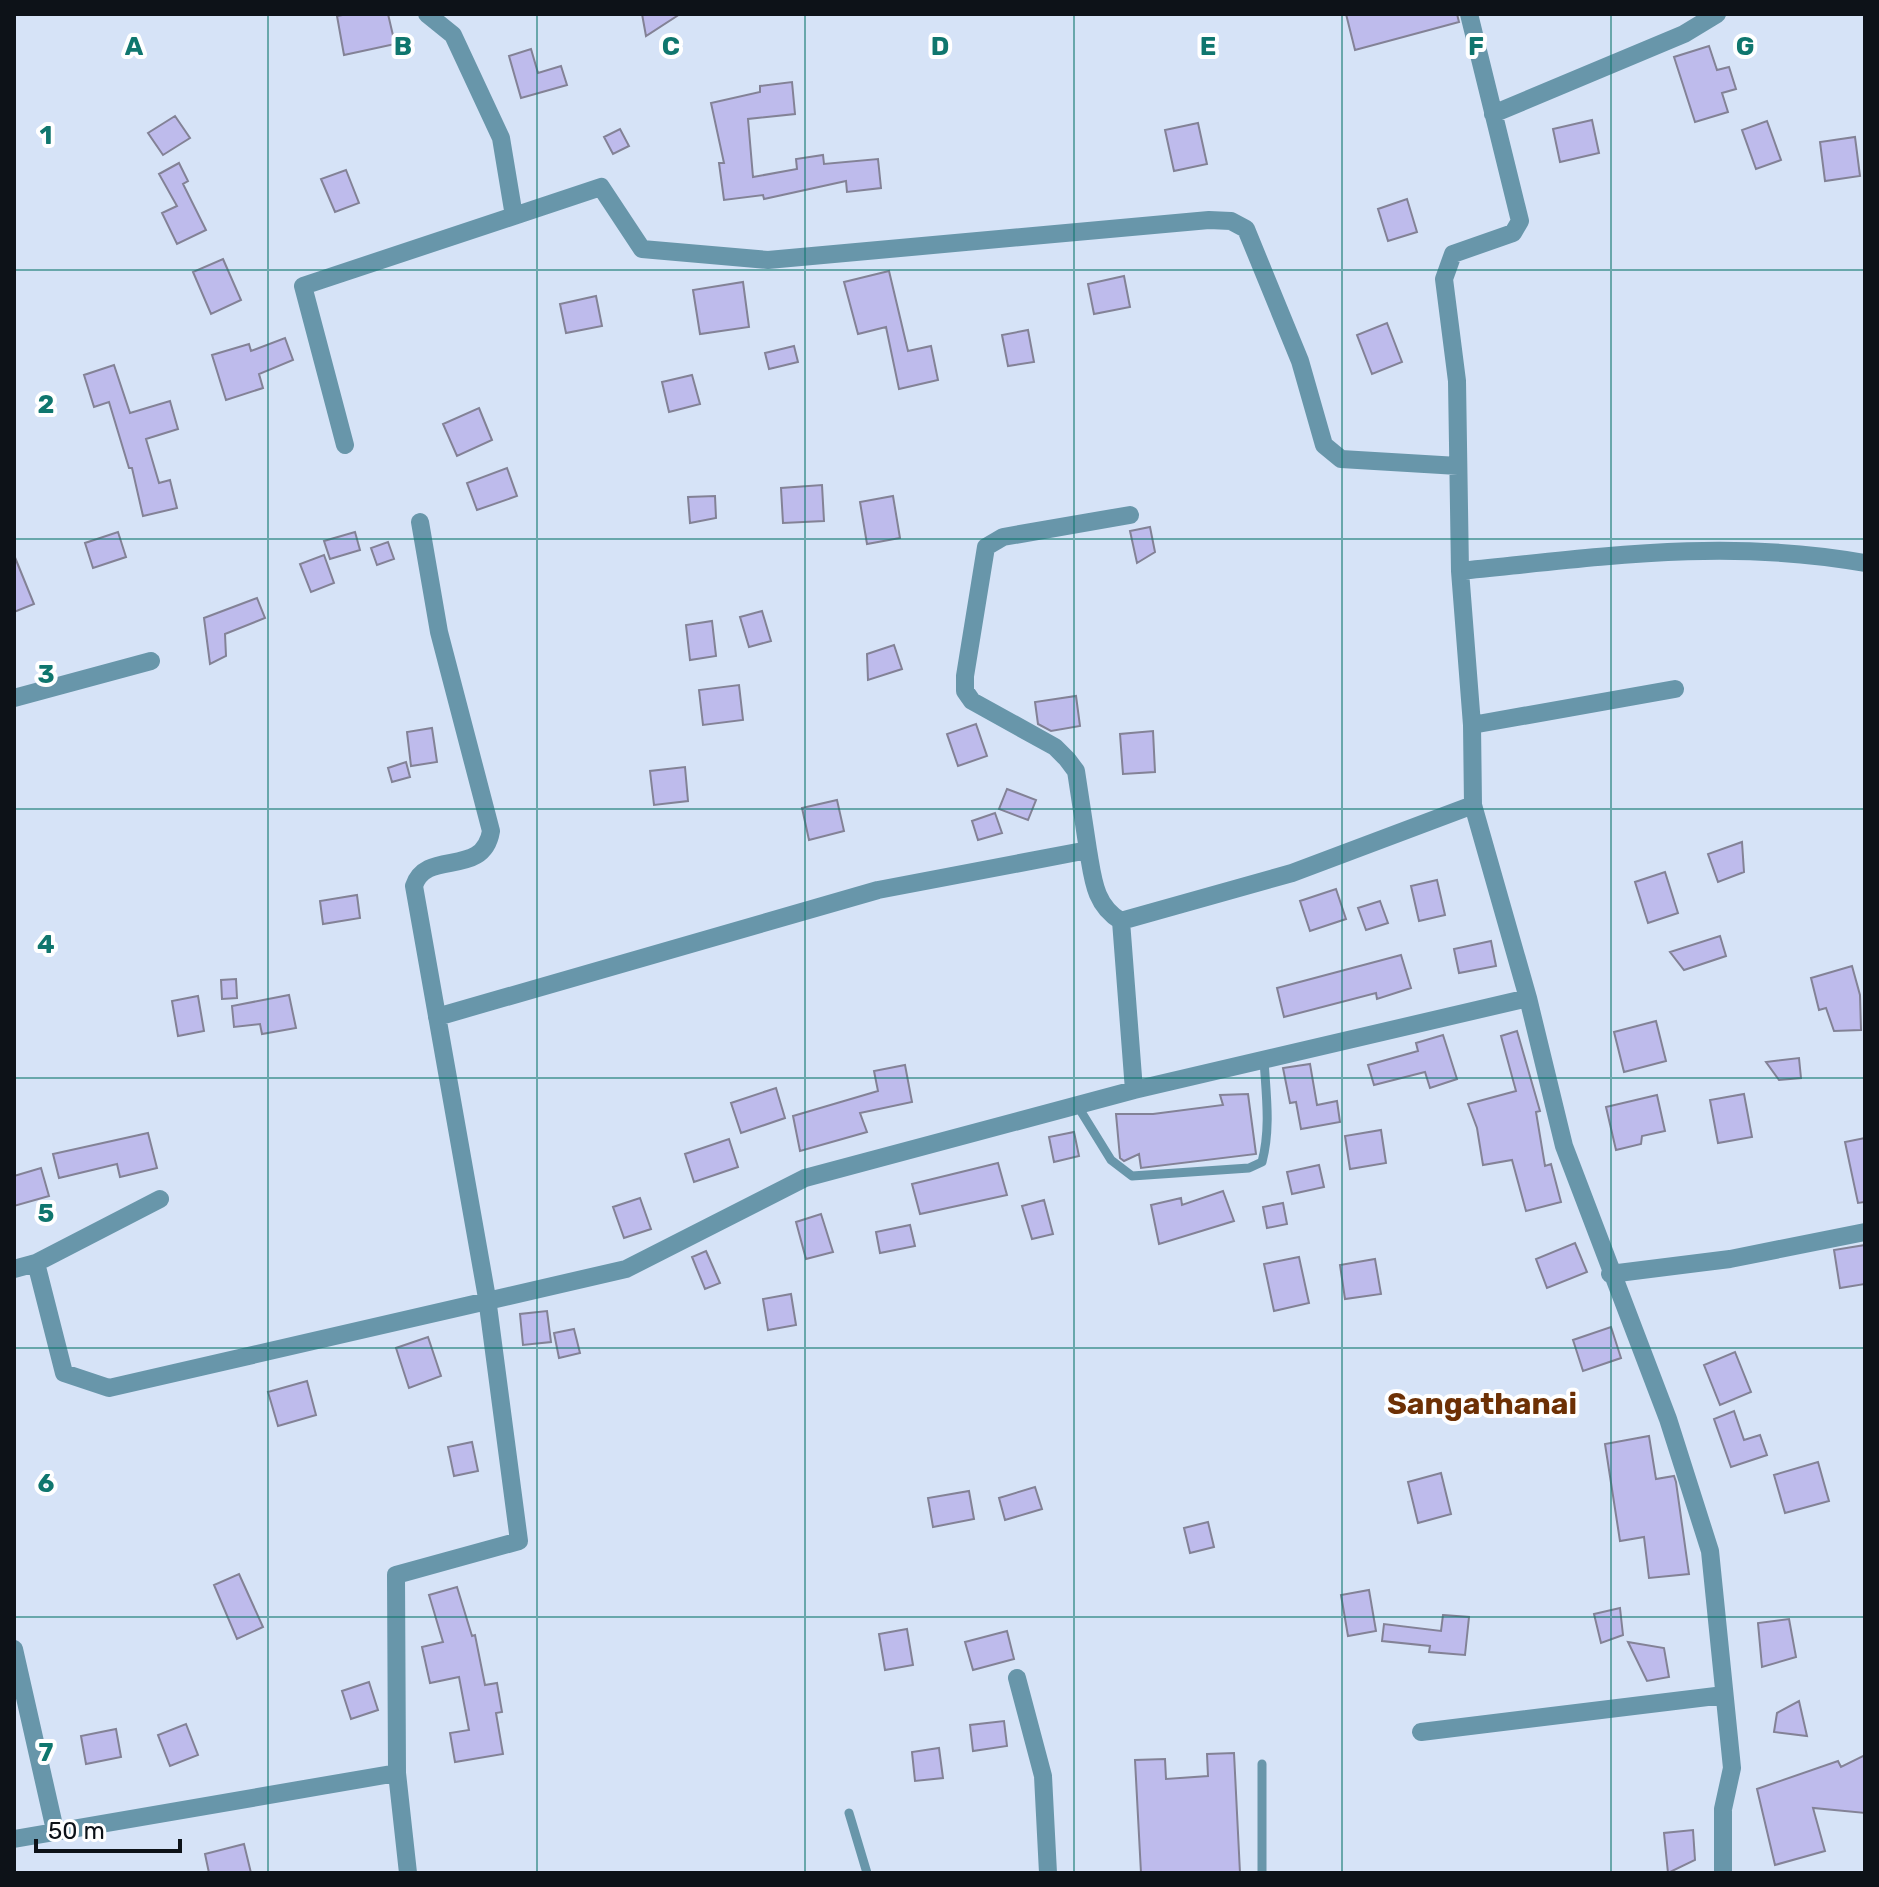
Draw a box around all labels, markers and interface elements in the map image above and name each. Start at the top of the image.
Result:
text: A [125,31,144,62]
text: B [394,31,412,62]
text: C [662,31,680,62]
text: D [931,31,949,62]
text: E [1200,31,1216,62]
text: F [1468,31,1484,62]
text: G [1736,31,1754,62]
text: 1 [40,120,52,151]
text: 2 [38,389,54,420]
text: 3 [37,659,55,690]
text: 4 [37,929,55,960]
text: 5 [38,1198,54,1229]
district label: Sangathanai [1387,1386,1577,1422]
text: 6 [38,1468,55,1499]
text: 7 [39,1737,54,1768]
scale bar [36,1803,180,1853]
text: 50 m [48,1817,105,1845]

